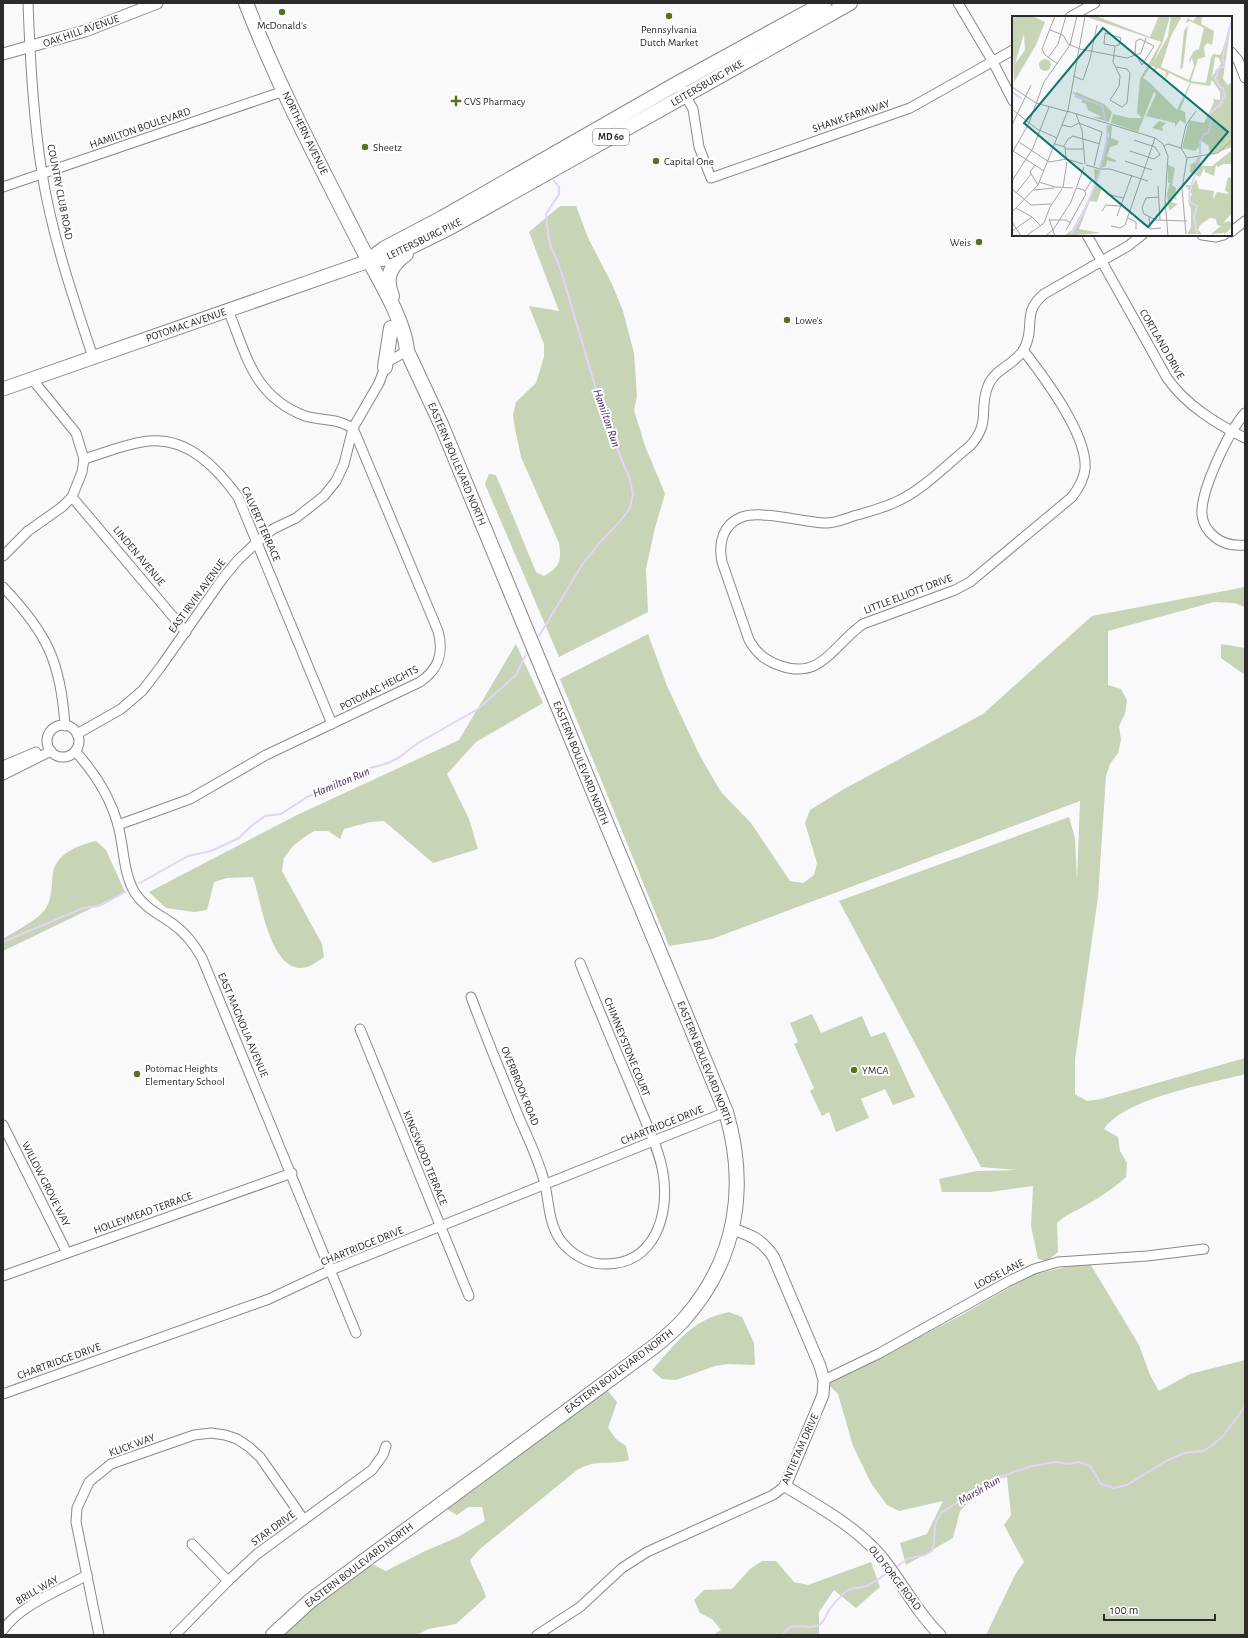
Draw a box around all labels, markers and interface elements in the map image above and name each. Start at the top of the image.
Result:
marker: McDonald's [277,7,287,17]
marker: Pennsylvania Dutch Market [664,11,674,21]
street label: OAK HILL AVENUE [41,13,121,49]
inset map [1012,16,1232,236]
place label: McDonald's [257,20,307,31]
place label: Pennsylvania Dutch Market [640,24,699,48]
street label: LEITERSBURG PIKE [669,57,746,108]
street label: NORTHERN AVENUE [280,90,330,177]
marker: CVS Pharmacy [451,96,461,106]
place label: CVS Pharmacy [464,96,526,107]
street label: SHANK FARMWAY [811,98,891,134]
street label: HAMILTON BOULEVARD [88,106,192,150]
road number: MD 60 [593,129,629,145]
marker: Sheetz [360,142,370,152]
place label: Sheetz [373,142,402,153]
street label: COUNTRY CLUB ROAD [45,143,75,241]
marker: Capital One [651,156,661,166]
place label: Capital One [664,156,714,167]
street label: LEITERSBURG PIKE [385,216,464,262]
place label: Weis [950,237,971,248]
marker: Weis [974,237,984,247]
street label: POTOMAC AVENUE [145,306,228,344]
street label: CORTLAND DRIVE [1138,307,1187,381]
marker: Lowe's [782,315,792,325]
place label: Lowe's [795,315,823,326]
water label: Hamilton Run [591,387,623,449]
street label: EASTERN BOULEVARD NORTH [426,401,488,527]
street label: CALVERT TERRACE [240,485,283,564]
street label: LINDEN AVENUE [111,524,167,588]
street label: EAST IRVIN AVENUE [167,556,228,635]
street label: LITTLE ELLIOTT DRIVE [862,572,954,616]
street label: POTOMAC HEIGHTS [338,663,420,713]
street label: EASTERN BOULEVARD NORTH [551,699,611,827]
water label: Hamilton Run [311,765,371,799]
street label: EAST MAGNOLIA AVENUE [216,971,270,1080]
street label: CHIMNEYSTONE COURT [602,996,652,1099]
street label: EASTERN BOULEVARD NORTH [675,999,735,1127]
street label: OVERBROOK ROAD [499,1045,541,1127]
place label: Potomac Heights Elementary School [145,1063,225,1087]
marker: YMCA [849,1065,859,1075]
place label: YMCA [862,1065,889,1076]
marker: Potomac Heights Elementary School [132,1069,142,1079]
street label: CHARTRIDGE DRIVE [619,1103,706,1147]
street label: KINGSWOOD TERRACE [401,1109,449,1207]
street label: WILLOW GROVE WAY [20,1140,72,1229]
street label: HOLLEYMEAD TERRACE [92,1190,194,1236]
street label: CHARTRIDGE DRIVE [319,1224,406,1268]
street label: LOOSE LANE [972,1256,1026,1291]
street label: EASTERN BOULEVARD NORTH [563,1327,675,1415]
street label: CHARTRIDGE DRIVE [16,1341,103,1381]
street label: ANTIETAM DRIVE [779,1411,821,1486]
street label: KLICK WAY [108,1432,157,1458]
water label: Marsh Run [956,1473,1002,1507]
street label: STAR DRIVE [249,1508,298,1548]
street label: EASTERN BOULEVARD NORTH [303,1521,415,1609]
street label: OLD FORGE ROAD [867,1544,923,1612]
street label: BRILL WAY [14,1573,60,1607]
scale bar [1104,1596,1215,1622]
text: 100 m [1110,1604,1138,1616]

